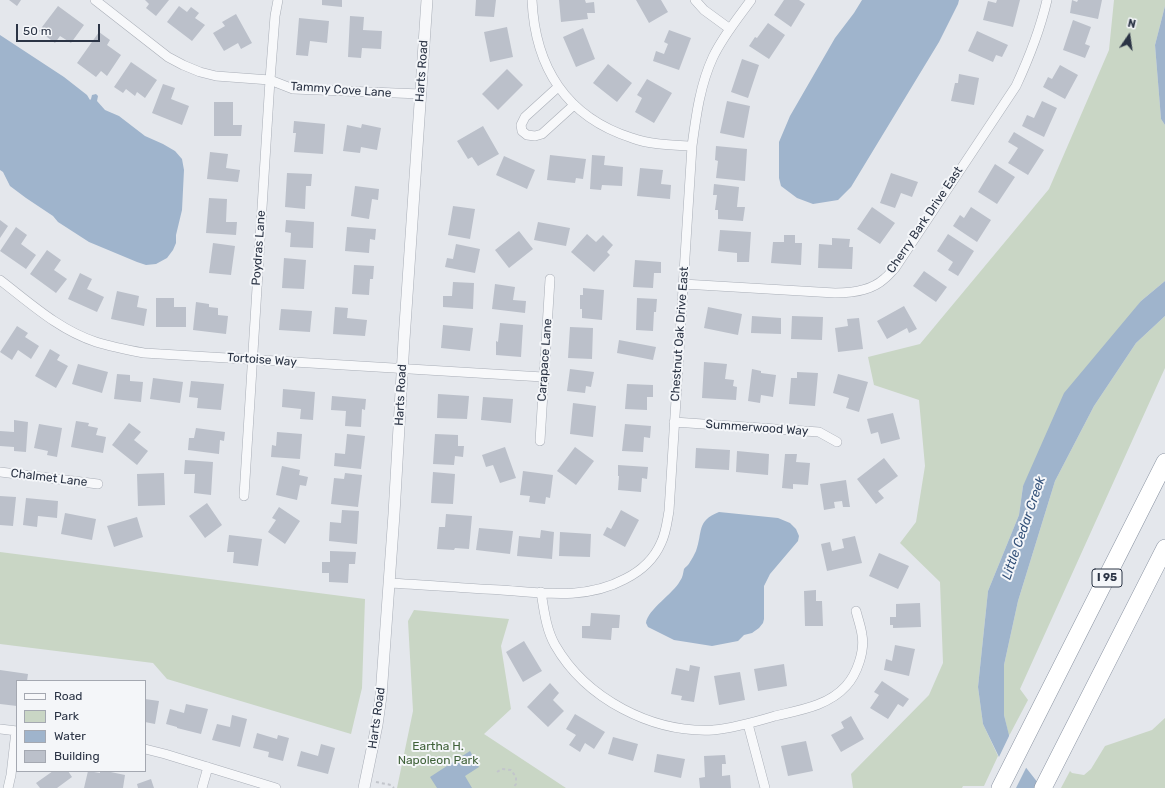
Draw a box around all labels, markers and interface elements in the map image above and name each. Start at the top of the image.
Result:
scale bar [18,16,102,42]
north arrow [1109,16,1149,56]
text: N [1126,17,1137,31]
text: 50 m [23,24,51,38]
street label: Harts Road [413,40,431,102]
street label: Tammy Cove Lane [290,79,392,101]
street label: Cherry Bark Drive East [884,164,966,276]
street label: Poydras Lane [249,210,269,286]
street label: Chestnut Oak Drive East [668,266,692,402]
street label: Carapace Lane [535,318,555,402]
street label: Tortoise Way [227,350,297,370]
street label: Harts Road [392,364,410,426]
street label: Summerwood Way [705,417,809,439]
street label: Chalmet Lane [10,466,88,490]
water label: Little Cedar Creek [999,474,1049,582]
road number: I 95 [1092,569,1122,587]
legend [16,680,146,772]
street label: Harts Road [366,686,388,750]
text: Road [54,689,82,703]
text: Park [54,709,79,723]
text: Water [54,729,86,743]
park label: Eartha H. Napoleon Park [398,740,478,768]
text: Building [54,749,100,763]

